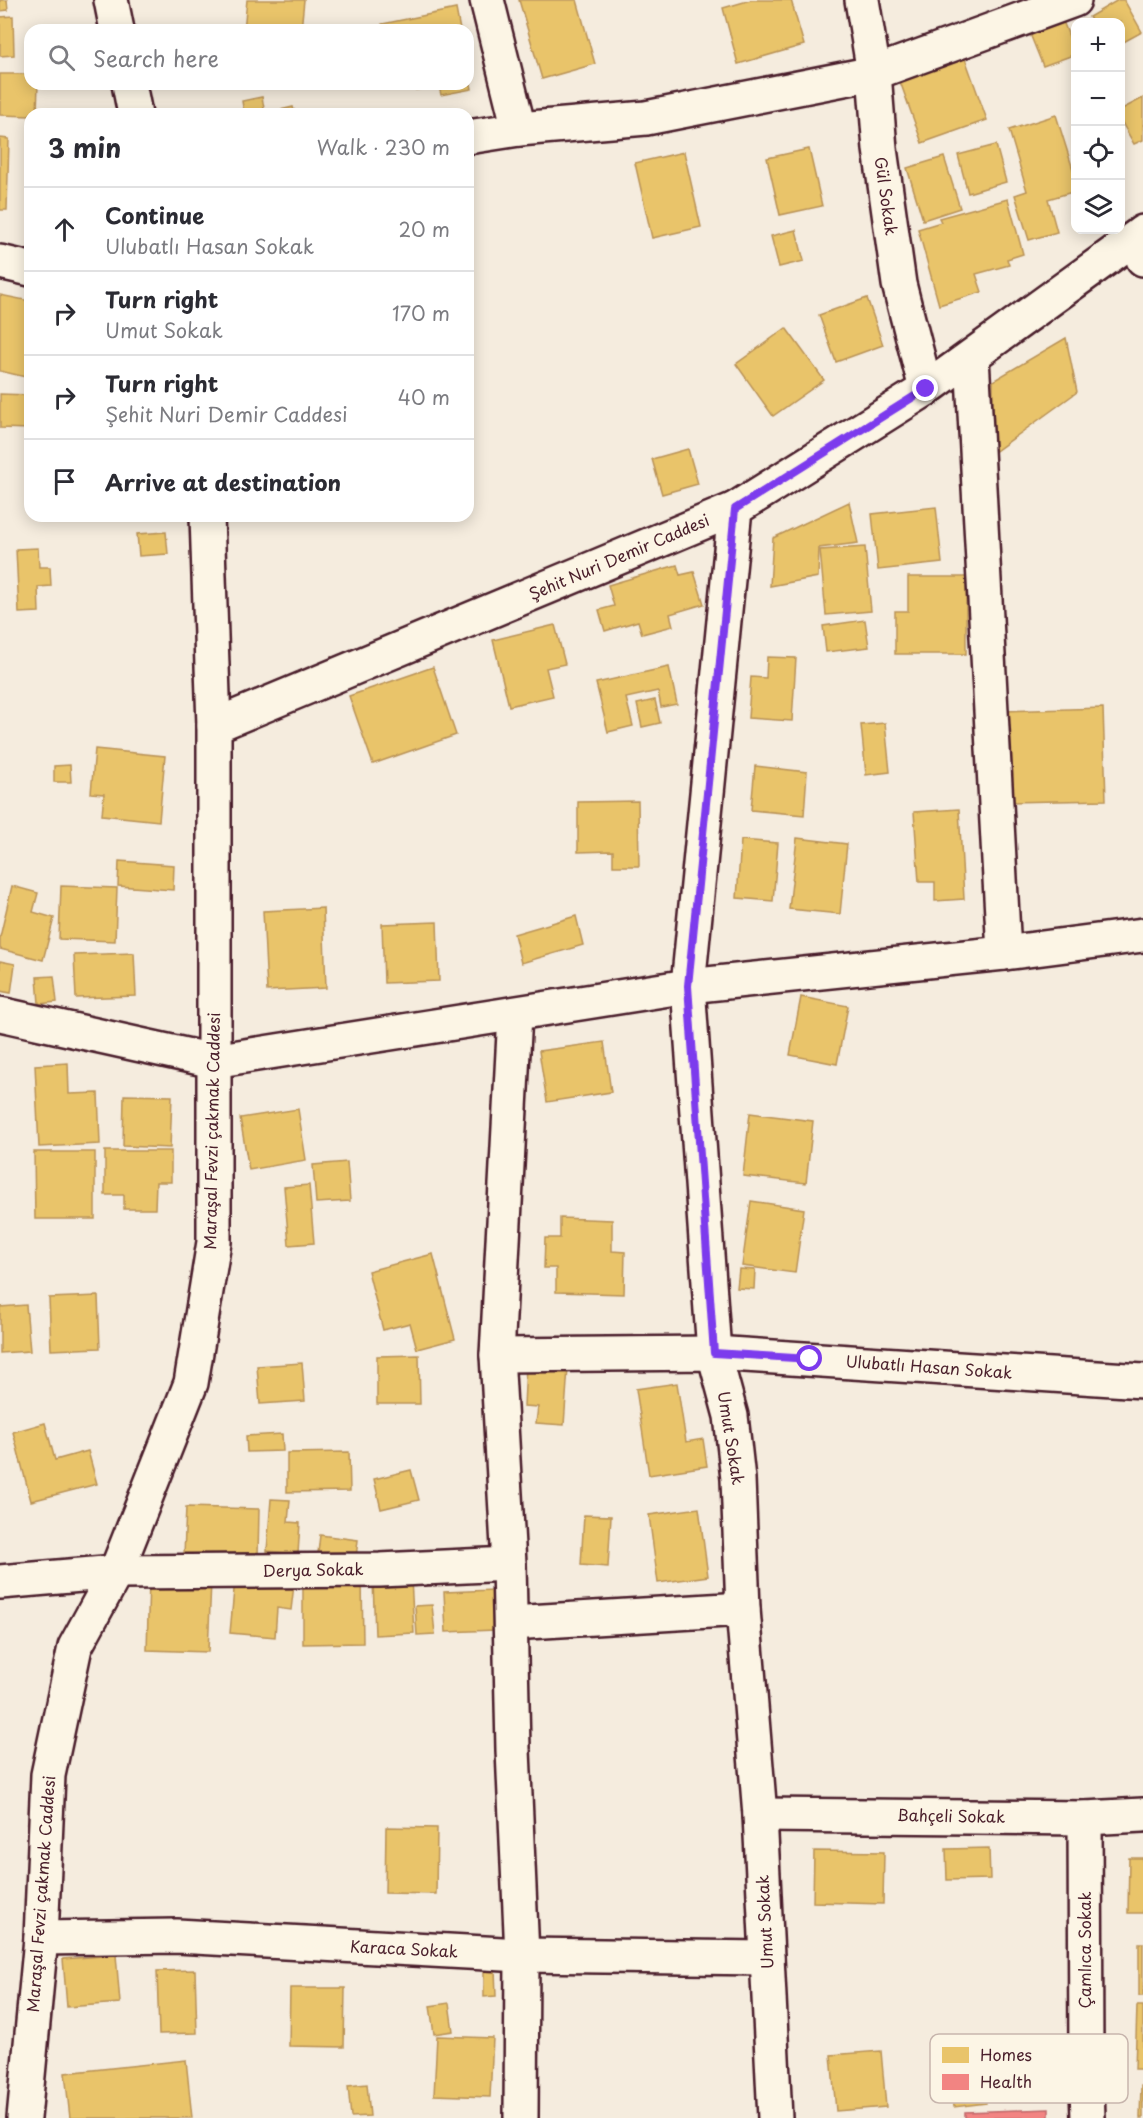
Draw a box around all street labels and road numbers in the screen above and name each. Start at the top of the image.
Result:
street label: Gül Sokak [870,155,904,237]
street label: Şehit Nuri Demir Caddesi [525,507,713,605]
street label: Maraşal Fevzi çakmak Caddesi [197,1012,225,1250]
street label: Ulubatlı Hasan Sokak [845,1348,1013,1384]
street label: Umut Sokak [713,1389,751,1486]
street label: Derya Sokak [262,1556,364,1582]
street label: Maraşal Fevzi çakmak Caddesi [20,1775,60,2013]
street label: Bahçeli Sokak [897,1802,1005,1828]
street label: Umut Sokak [750,1874,778,1970]
street label: Çamlıca Sokak [1072,1891,1096,2009]
street label: Karaca Sokak [349,1933,459,1963]

